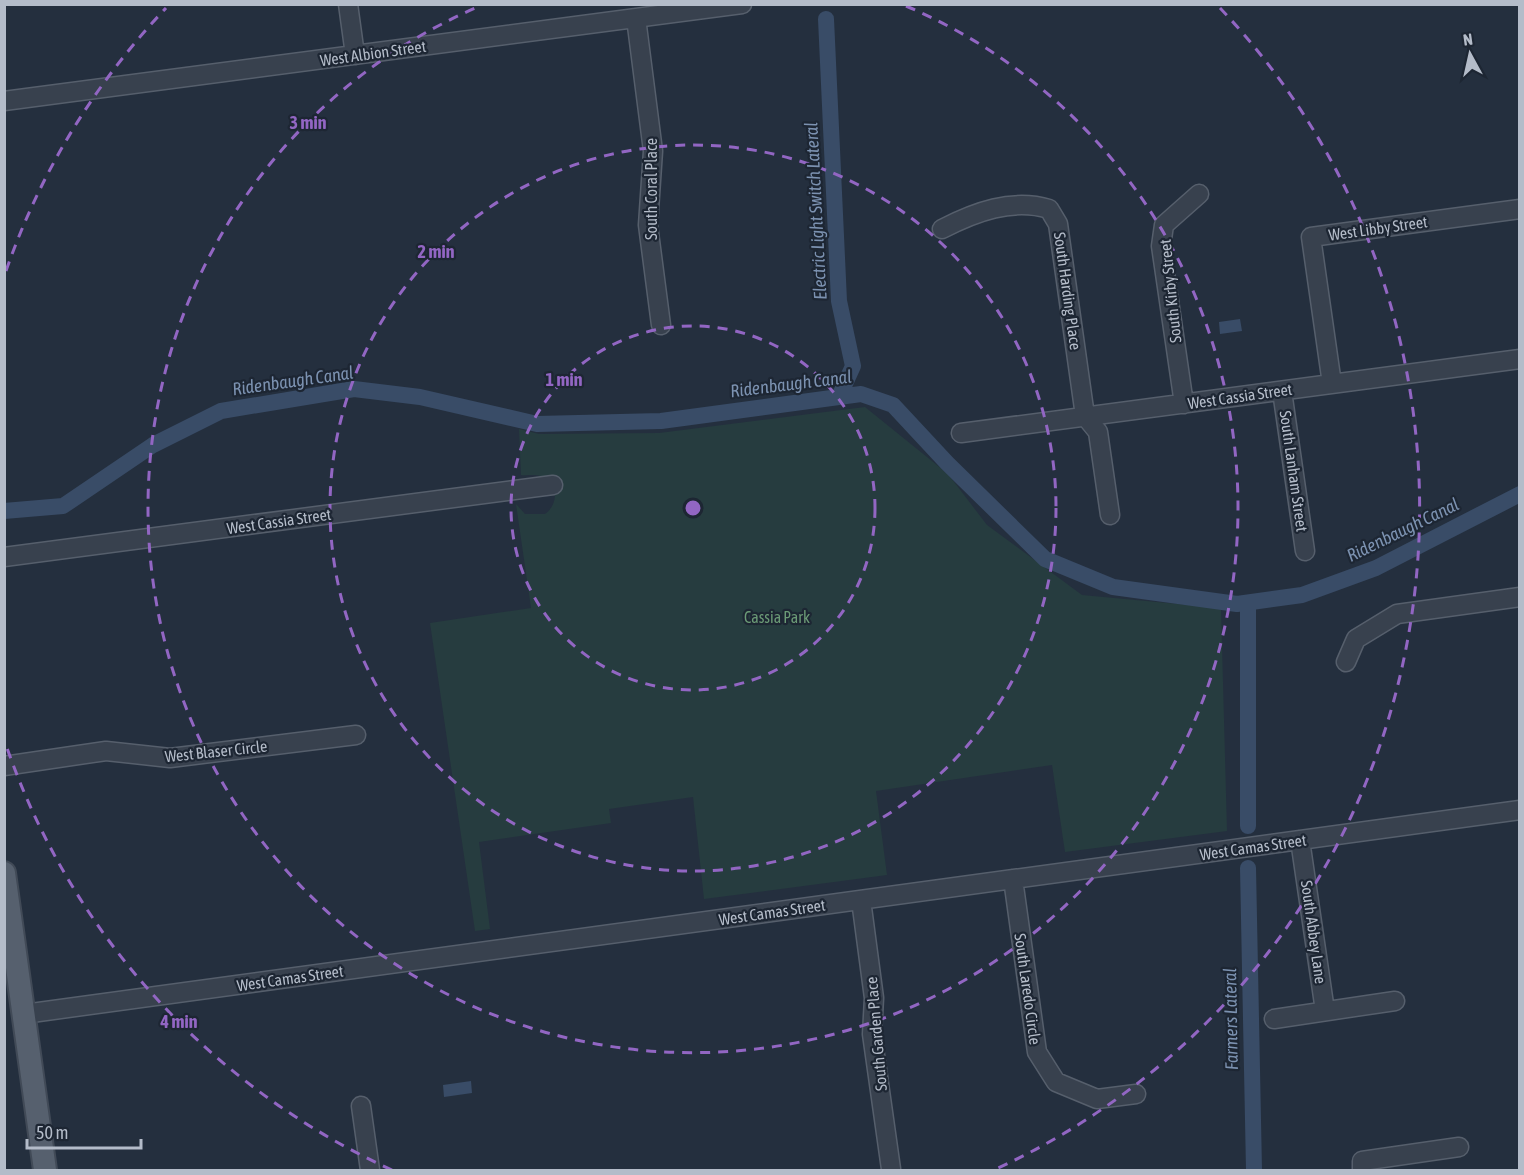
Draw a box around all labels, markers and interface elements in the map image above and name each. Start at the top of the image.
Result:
north arrow [1440,24,1500,84]
text: N [1462,30,1474,49]
street label: West Albion Street [319,37,427,69]
text: 3 min [290,112,327,133]
water label: Electric Light Switch Lateral [800,122,831,300]
street label: South Coral Place [642,138,660,240]
street label: West Libby Street [1327,212,1429,245]
street label: South Harding Place [1050,231,1085,351]
street label: South Kirby Street [1156,238,1185,344]
text: 2 min [418,241,455,262]
water label: Ridenbaugh Canal [231,362,355,399]
water label: Ridenbaugh Canal [729,366,853,401]
text: 1 min [546,369,583,390]
street label: West Cassia Street [1187,380,1294,412]
street label: South Lanham Street [1277,409,1311,533]
water label: Ridenbaugh Canal [1343,493,1462,566]
centre of rings [683,498,703,518]
street label: West Cassia Street [226,505,333,537]
park label: Cassia Park [744,608,810,626]
street label: West Blaser Circle [164,737,268,765]
street label: West Camas Street [1199,831,1308,863]
street label: South Abbey Lane [1297,879,1330,985]
street label: West Camas Street [718,896,827,928]
street label: South Laredo Circle [1011,932,1045,1046]
street label: West Camas Street [236,962,345,994]
water label: Farmers Lateral [1219,968,1242,1070]
street label: South Garden Place [862,976,890,1092]
text: 4 min [160,1011,198,1032]
scale bar [27,1112,141,1150]
text: 50 m [36,1122,68,1143]

